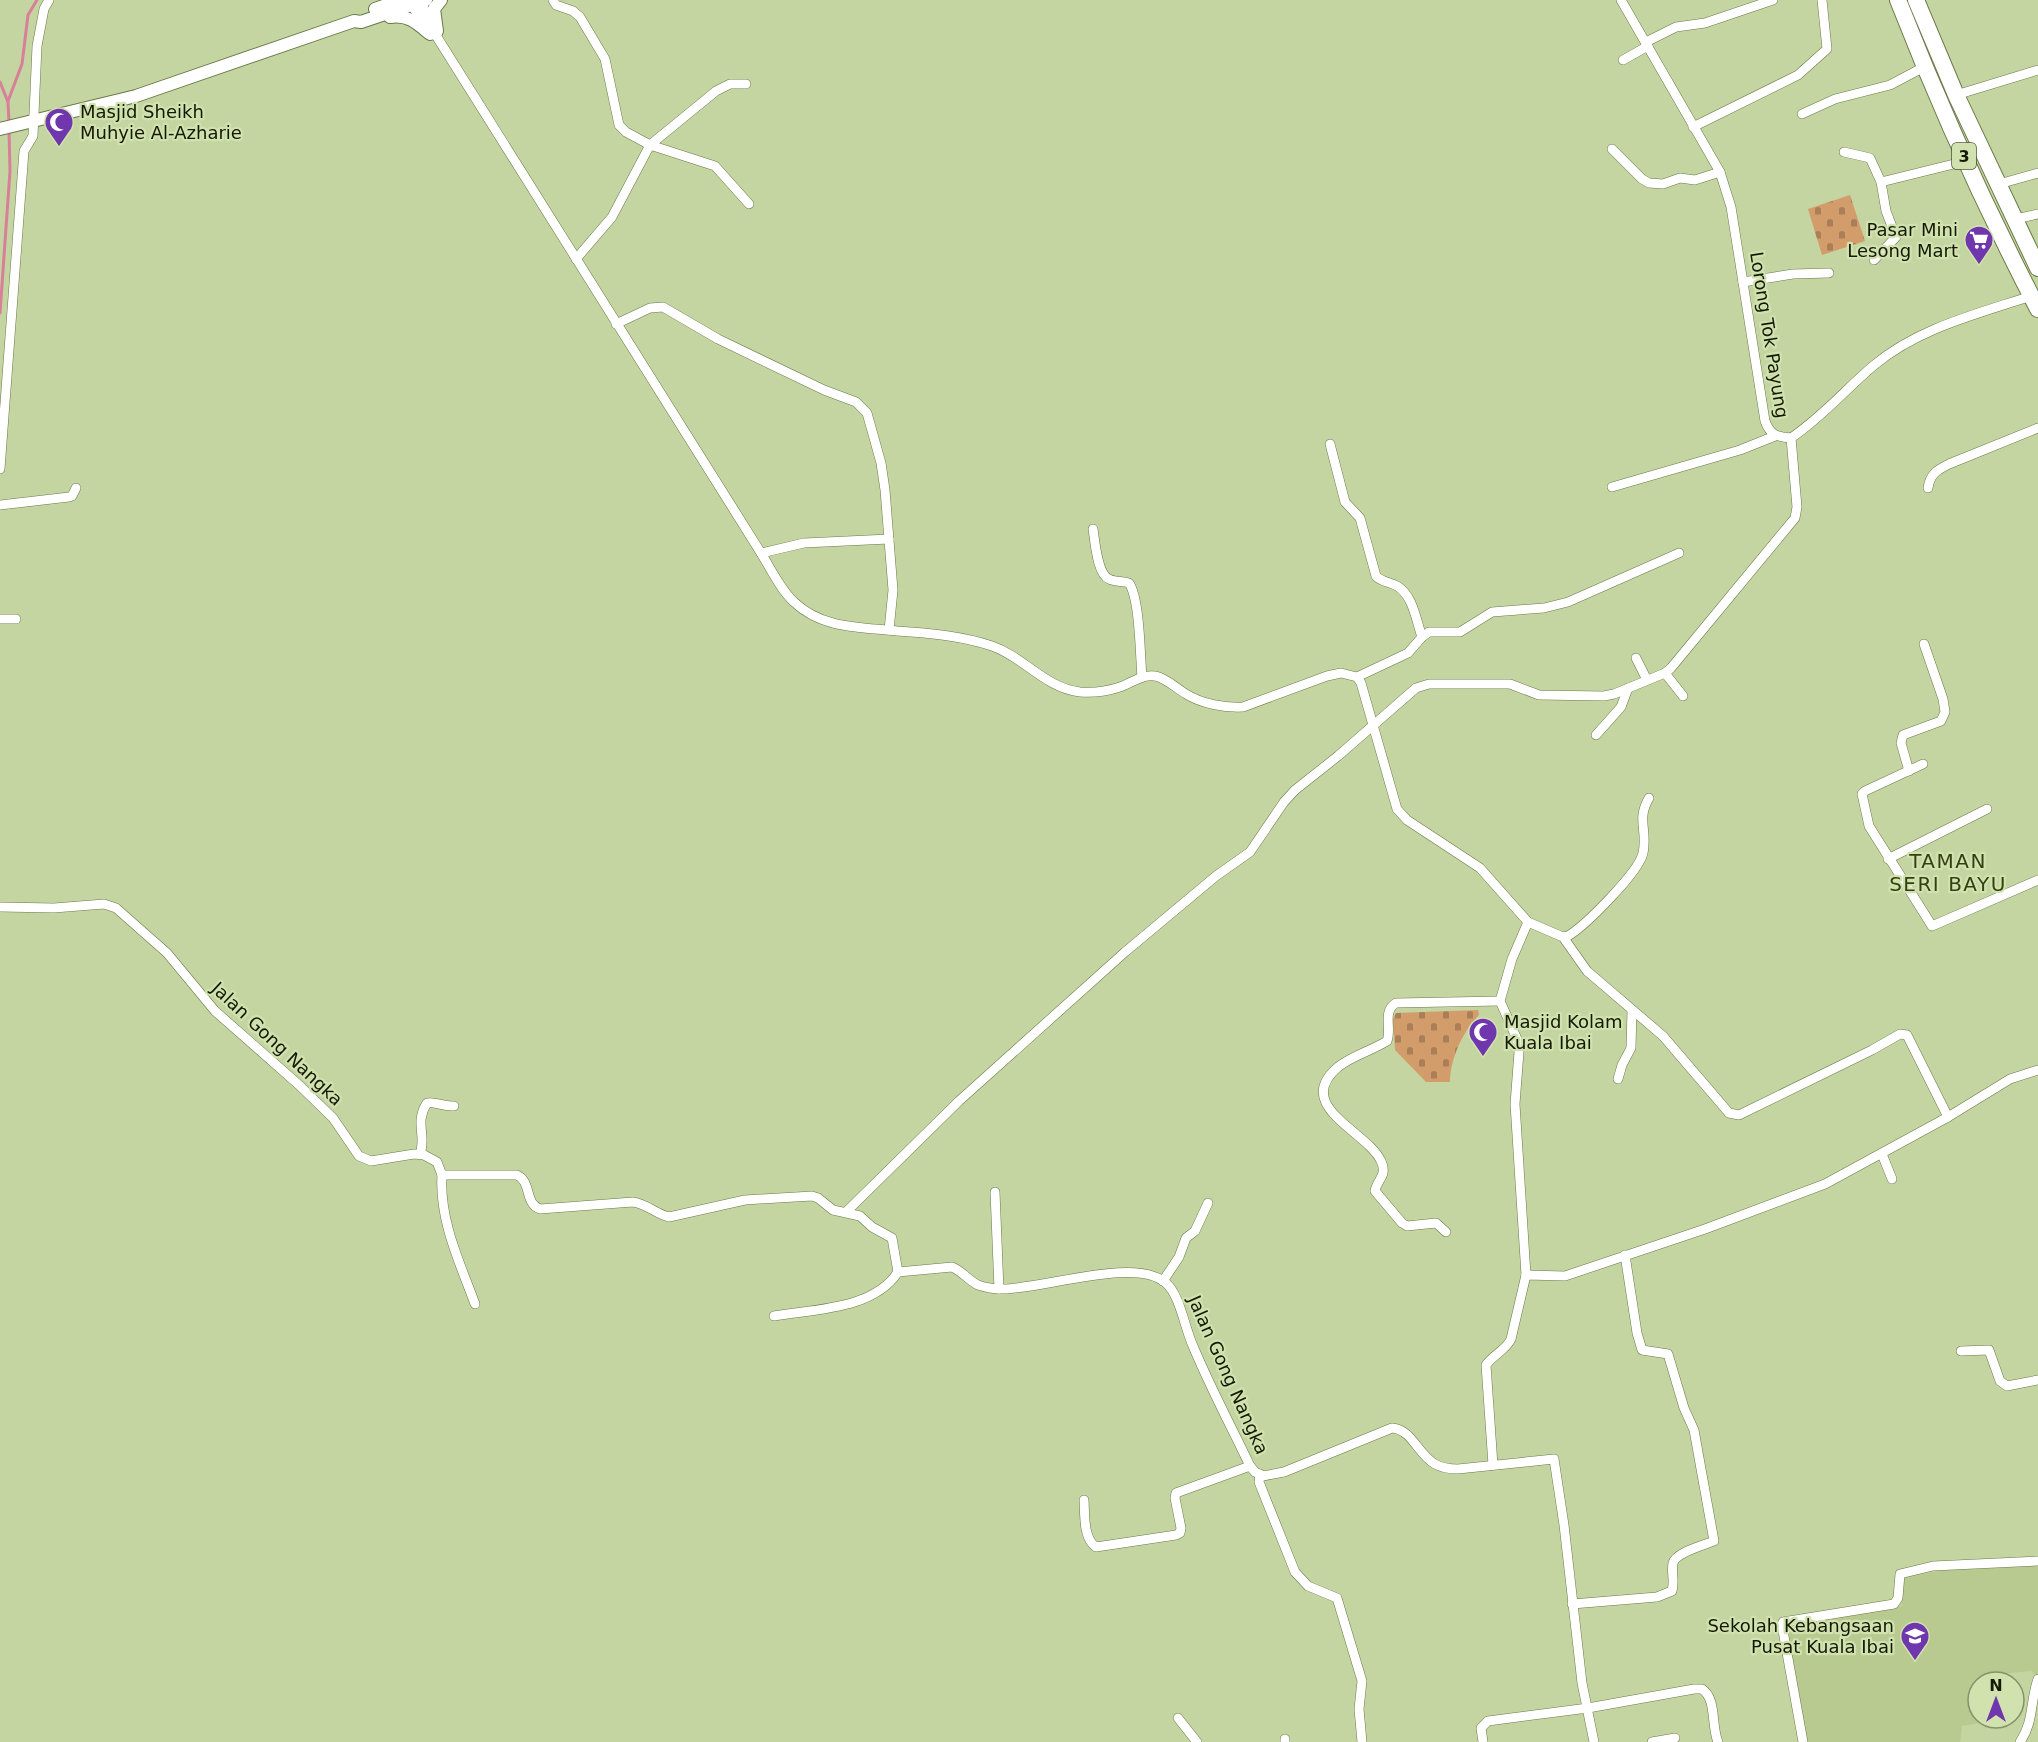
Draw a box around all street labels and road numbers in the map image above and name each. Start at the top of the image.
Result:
road number: 3 [1952,143,1976,169]
street label: Lorong Tok Payung [1746,250,1793,420]
street label: Jalan Gong Nangka [207,977,347,1110]
street label: Jalan Gong Nangka [1184,1291,1273,1457]

